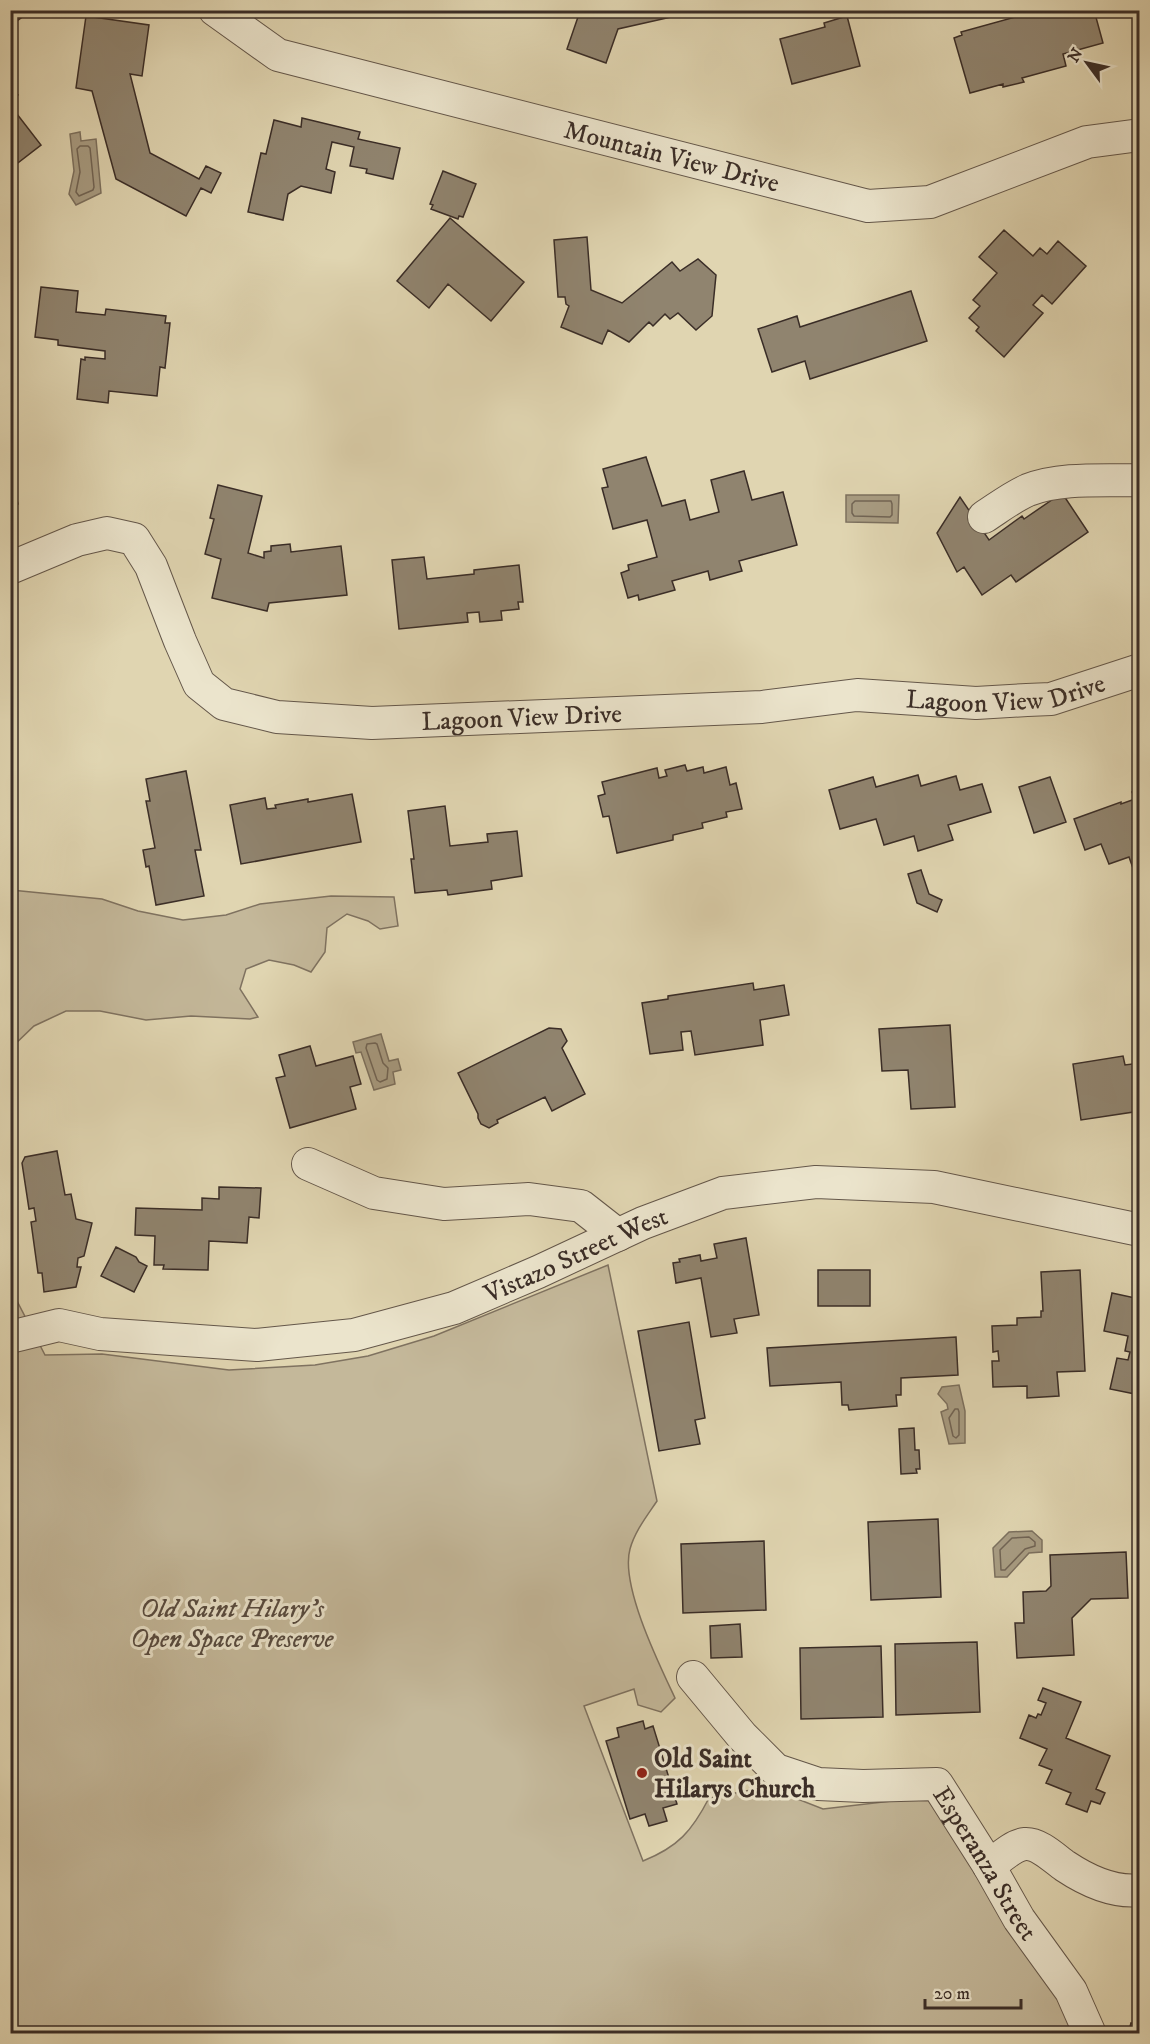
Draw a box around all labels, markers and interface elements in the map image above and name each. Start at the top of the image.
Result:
north arrow [1057,33,1117,93]
text: N [1063,44,1087,66]
street label: Mountain View Drive [560,114,783,201]
street label: Lagoon View Drive [905,667,1110,721]
street label: Lagoon View Drive [421,698,623,739]
street label: Vistazo Street West [479,1200,673,1312]
park label: Old Saint Hilary's Open Space Preserve [131,1593,335,1656]
place label: Old Saint Hilarys Church [654,1743,816,1806]
marker: Old Saint Hilarys Church [635,1766,649,1780]
street label: Esperanza Street [925,1781,1044,1948]
scale bar [925,1972,1021,2010]
text: 20 m [934,1983,970,2005]

